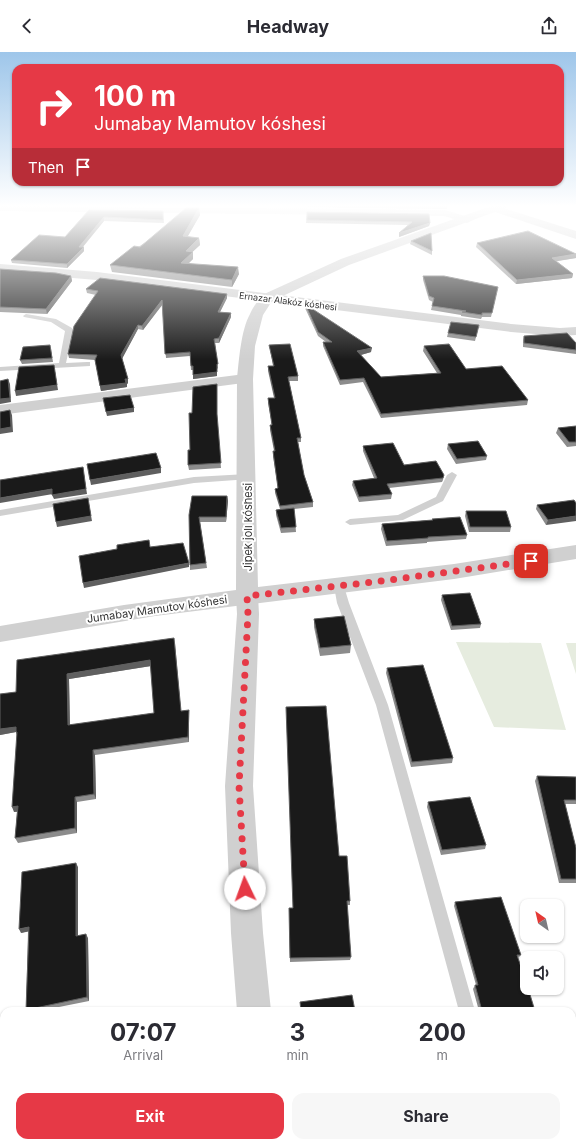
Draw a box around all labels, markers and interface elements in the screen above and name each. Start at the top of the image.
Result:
icon: back [16,15,38,37]
icon: share [538,15,560,37]
text: Headway [247,16,329,37]
text: 100 m [94,79,176,113]
icon: right [28,80,80,132]
text: Jumabay Mamutov kóshesi [94,113,326,134]
icon: arrive [72,156,94,178]
text: Then [28,158,64,177]
street label: Ernazar Alakóz kóshesi [238,290,338,312]
street label: Jipek jolı kóshesi [241,483,255,571]
pin [514,544,548,578]
icon: arrive [520,550,542,572]
street label: Jumabay Mamutov kóshesi [86,592,228,626]
position arrow [224,868,266,910]
north arrow [520,899,564,943]
map controls [520,899,564,995]
button: sound [520,951,564,995]
text: 07:07 [110,1018,176,1047]
text: 3 [290,1018,305,1047]
text: 200 [419,1018,466,1047]
text: Arrival [123,1047,163,1063]
text: min [286,1047,309,1063]
text: m [437,1047,448,1063]
button: Exit [16,1093,284,1139]
button: Share [292,1093,560,1139]

